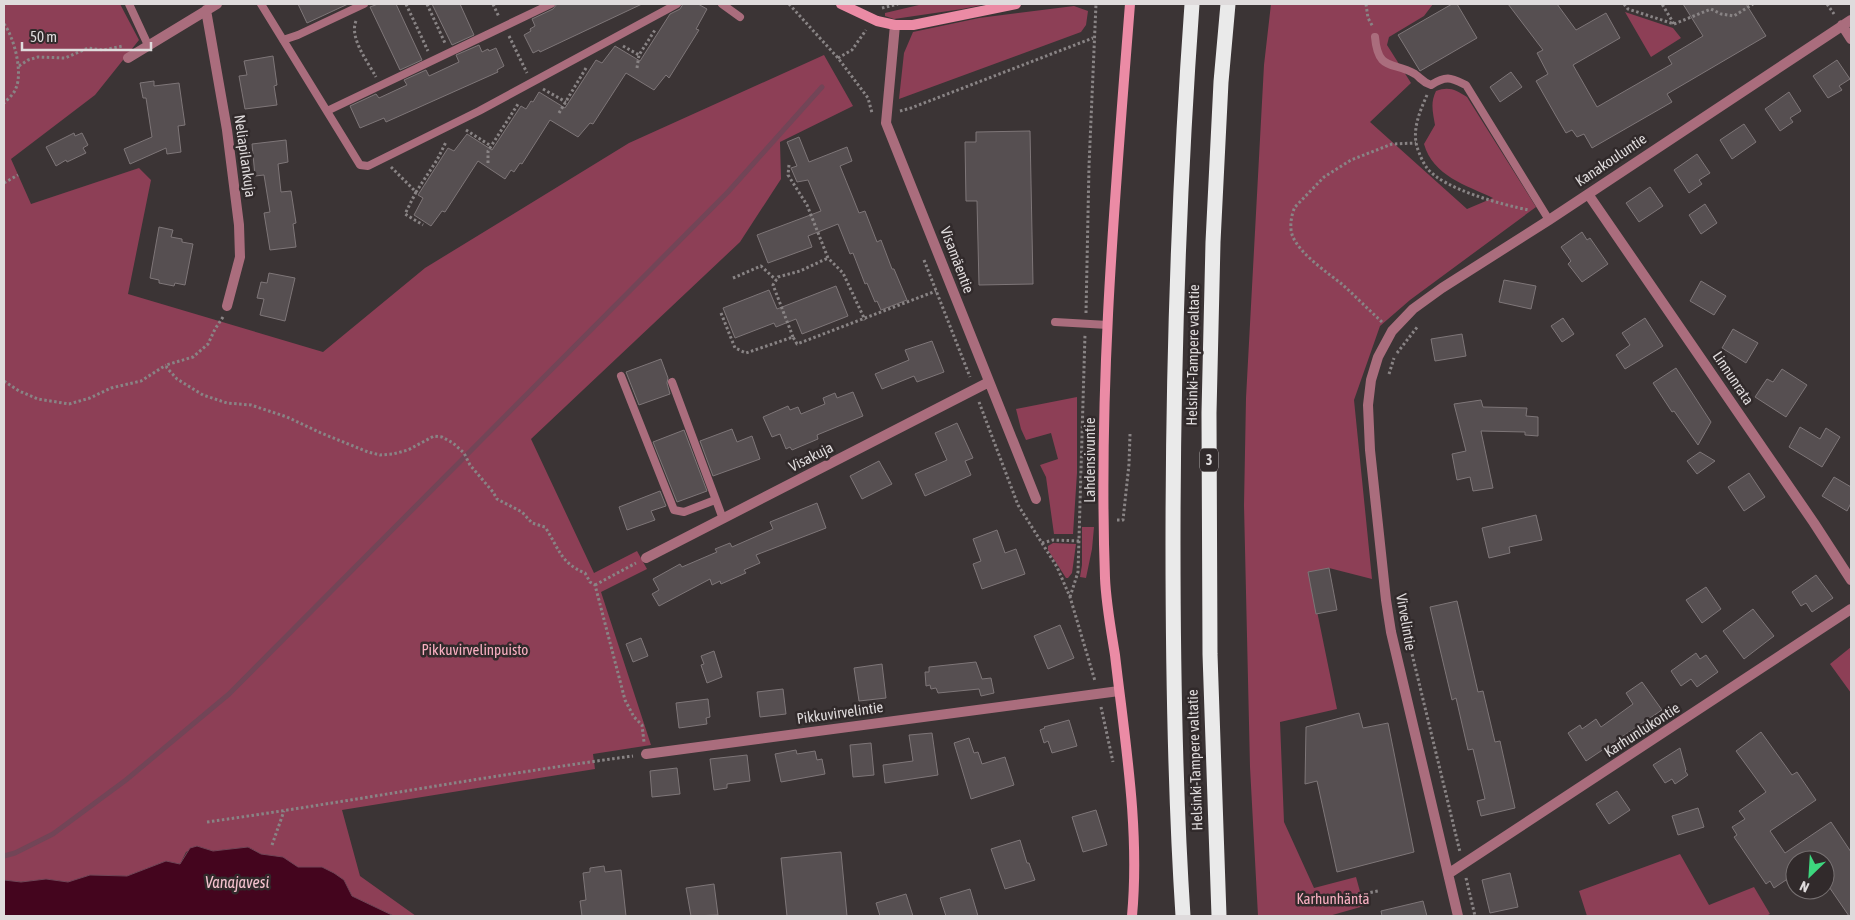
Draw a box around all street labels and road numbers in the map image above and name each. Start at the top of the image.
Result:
street label: Neliapilankuja [231,114,260,198]
street label: Kanakouluntie [1572,130,1650,190]
street label: Visamäentie [937,224,978,295]
street label: Helsinki-Tampere valtatie [1183,284,1202,426]
street label: Linnunrata [1709,348,1757,408]
street label: Lahdensivuntie [1081,417,1098,503]
street label: Visakuja [786,438,836,475]
road number: 3 [1200,448,1218,472]
street label: Virvelintie [1393,592,1420,652]
street label: Helsinki-Tampere valtatie [1184,689,1205,831]
street label: Pikkuvirvelintie [796,698,884,727]
street label: Karhunlukontie [1601,699,1683,760]

